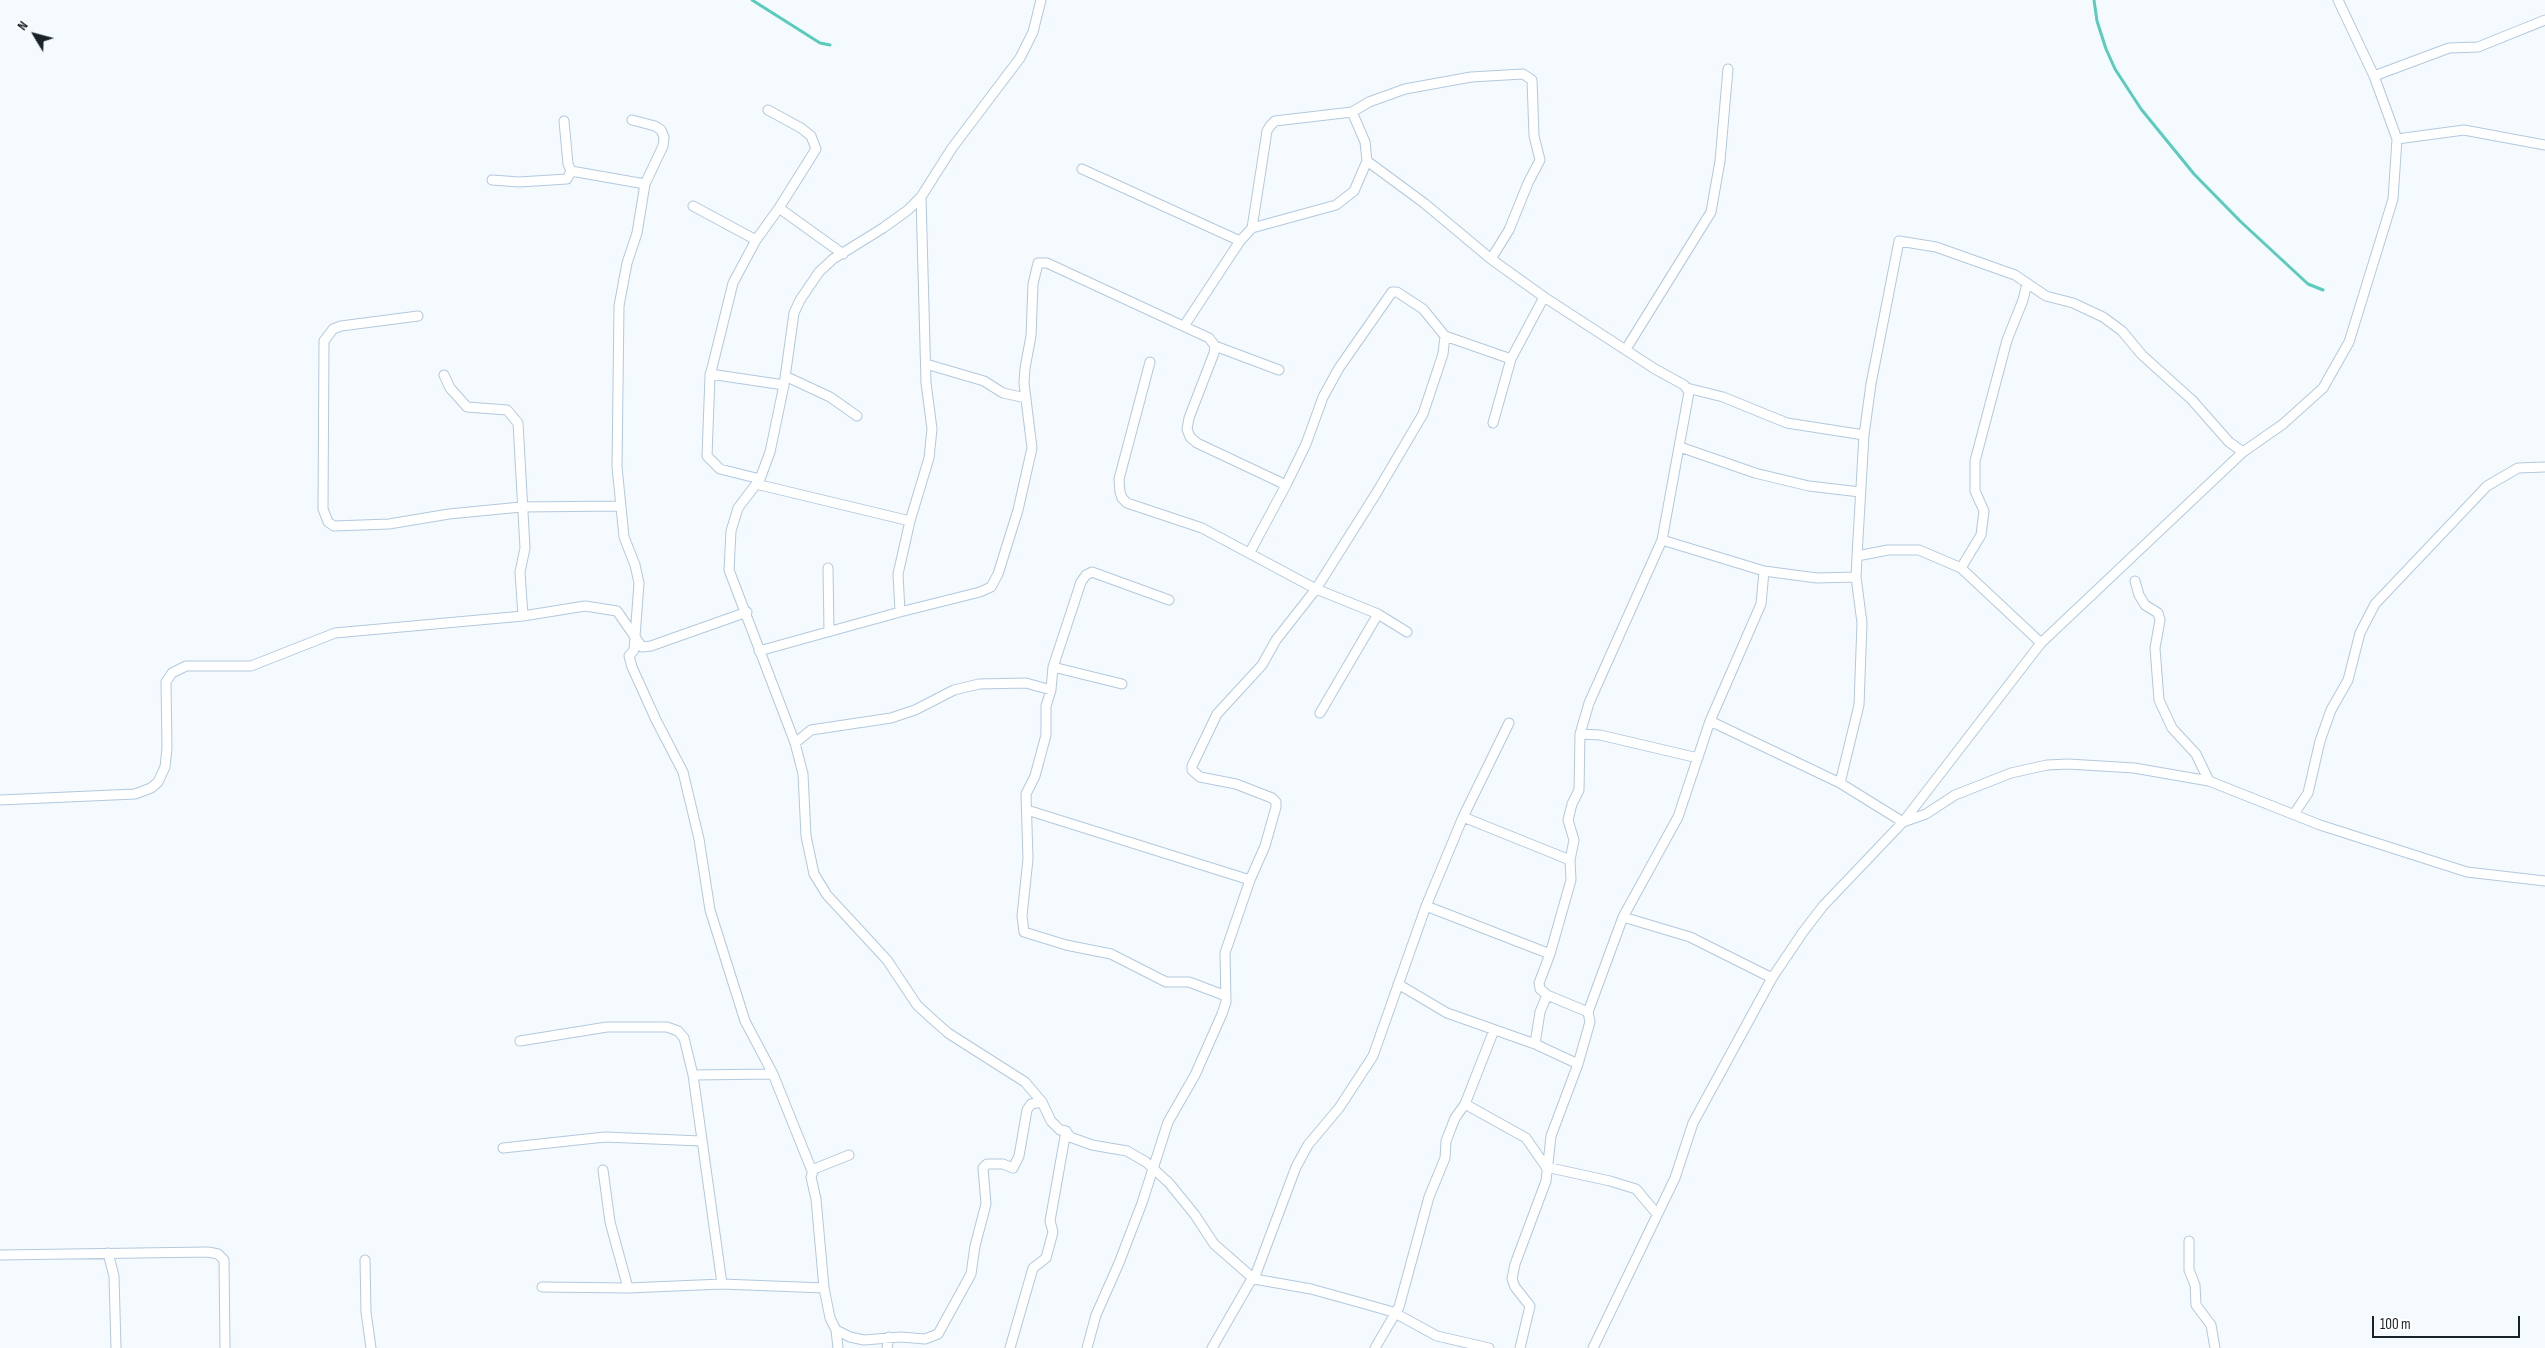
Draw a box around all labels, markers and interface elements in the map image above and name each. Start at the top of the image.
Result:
north arrow [10,10,60,60]
text: N [14,18,32,34]
scale bar [2375,1306,2522,1338]
text: 100 m [2380,1315,2411,1334]

